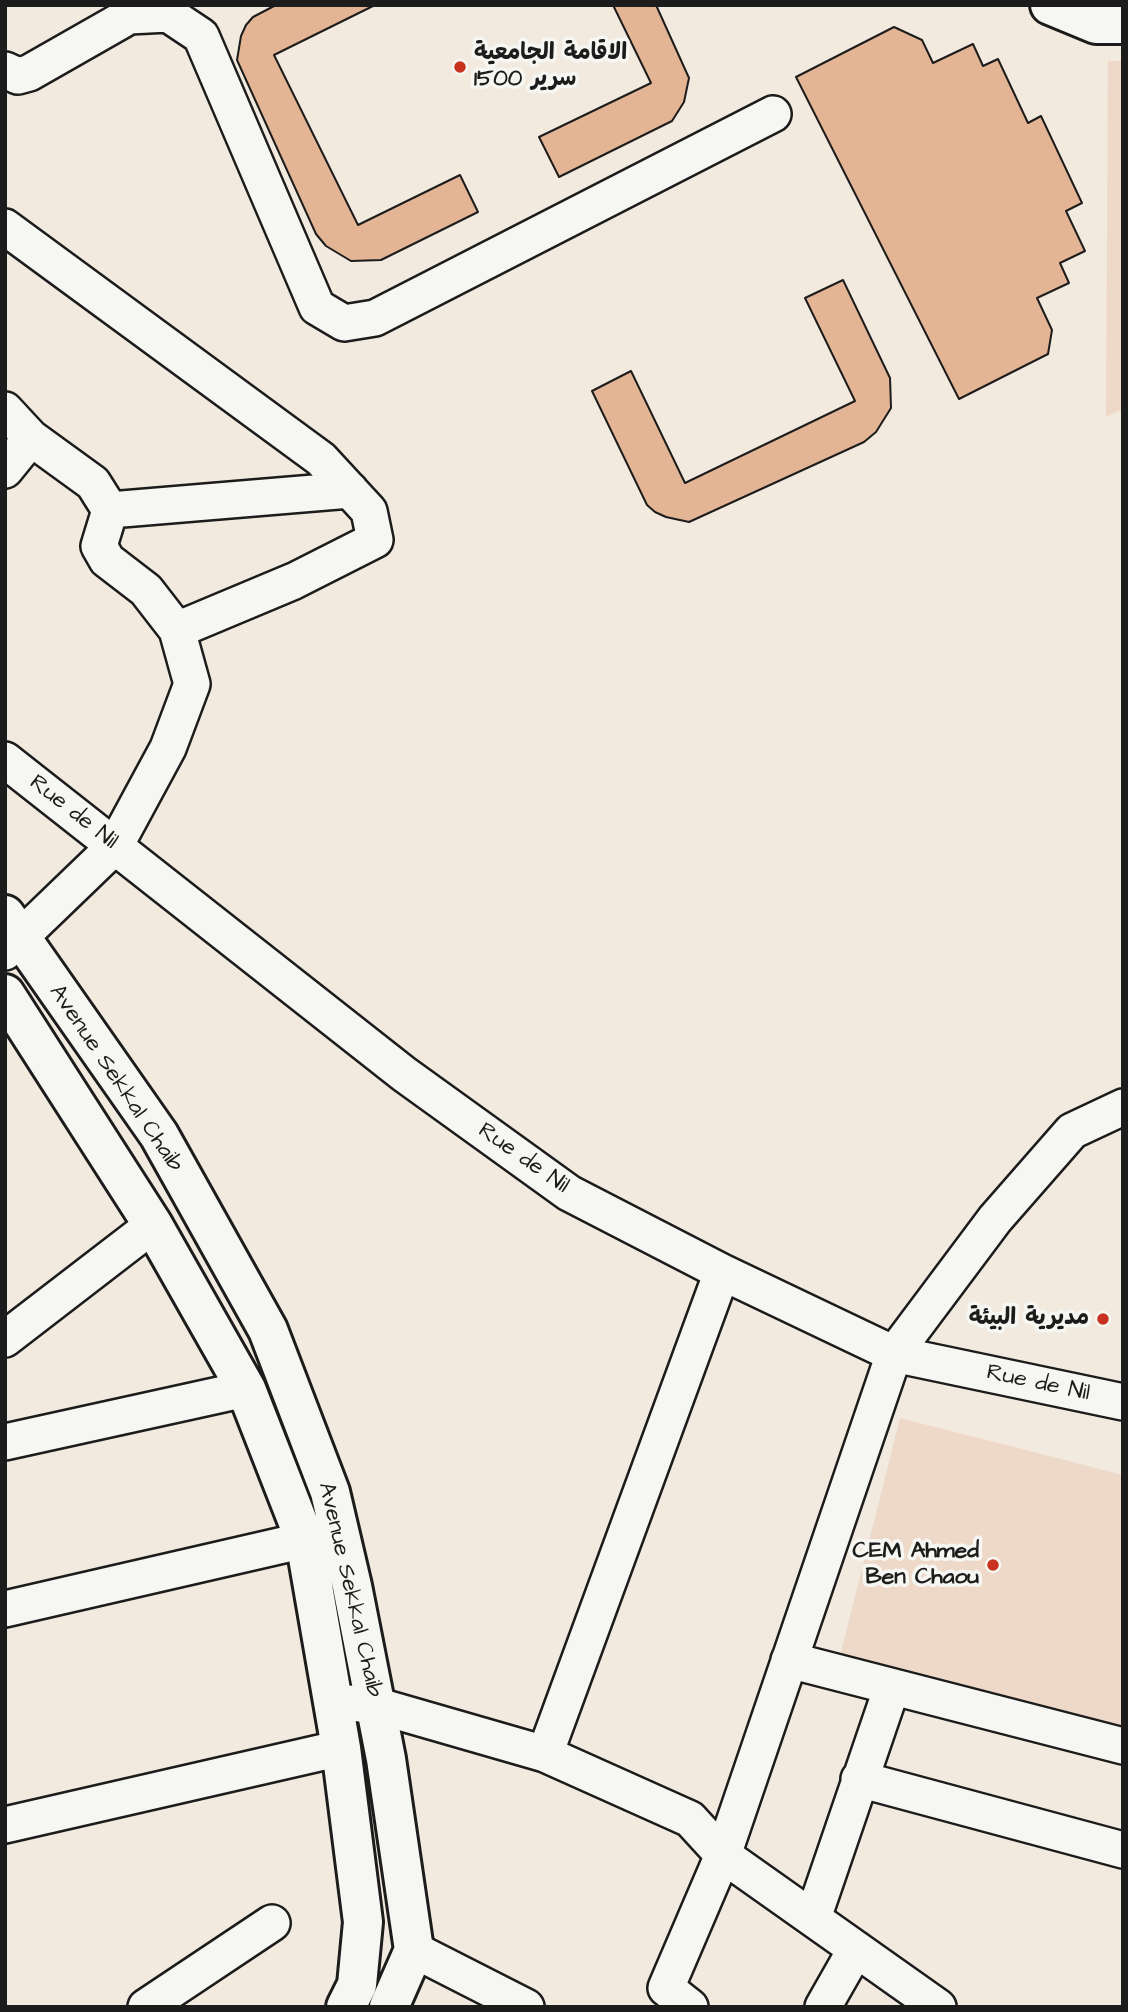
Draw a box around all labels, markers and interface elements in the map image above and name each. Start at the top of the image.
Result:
place label: الاقامة الجامعية 1500 سرير [474,40,627,94]
marker: الاقامة الجامعية 1500 سرير [452,59,468,75]
street label: Rue de Nil [23,770,123,856]
street label: Avenue Sekkal Chaib [42,980,188,1178]
street label: Rue de Nil [472,1118,574,1200]
place label: مديرية البيئة [969,1305,1089,1333]
marker: مديرية البيئة [1095,1311,1111,1327]
street label: Rue de Nil [984,1360,1092,1408]
street label: Avenue Sekkal Chaib [311,1480,387,1700]
place label: CEM Ahmed Ben Chaou [853,1538,979,1592]
marker: CEM Ahmed Ben Chaou [985,1557,1001,1573]

